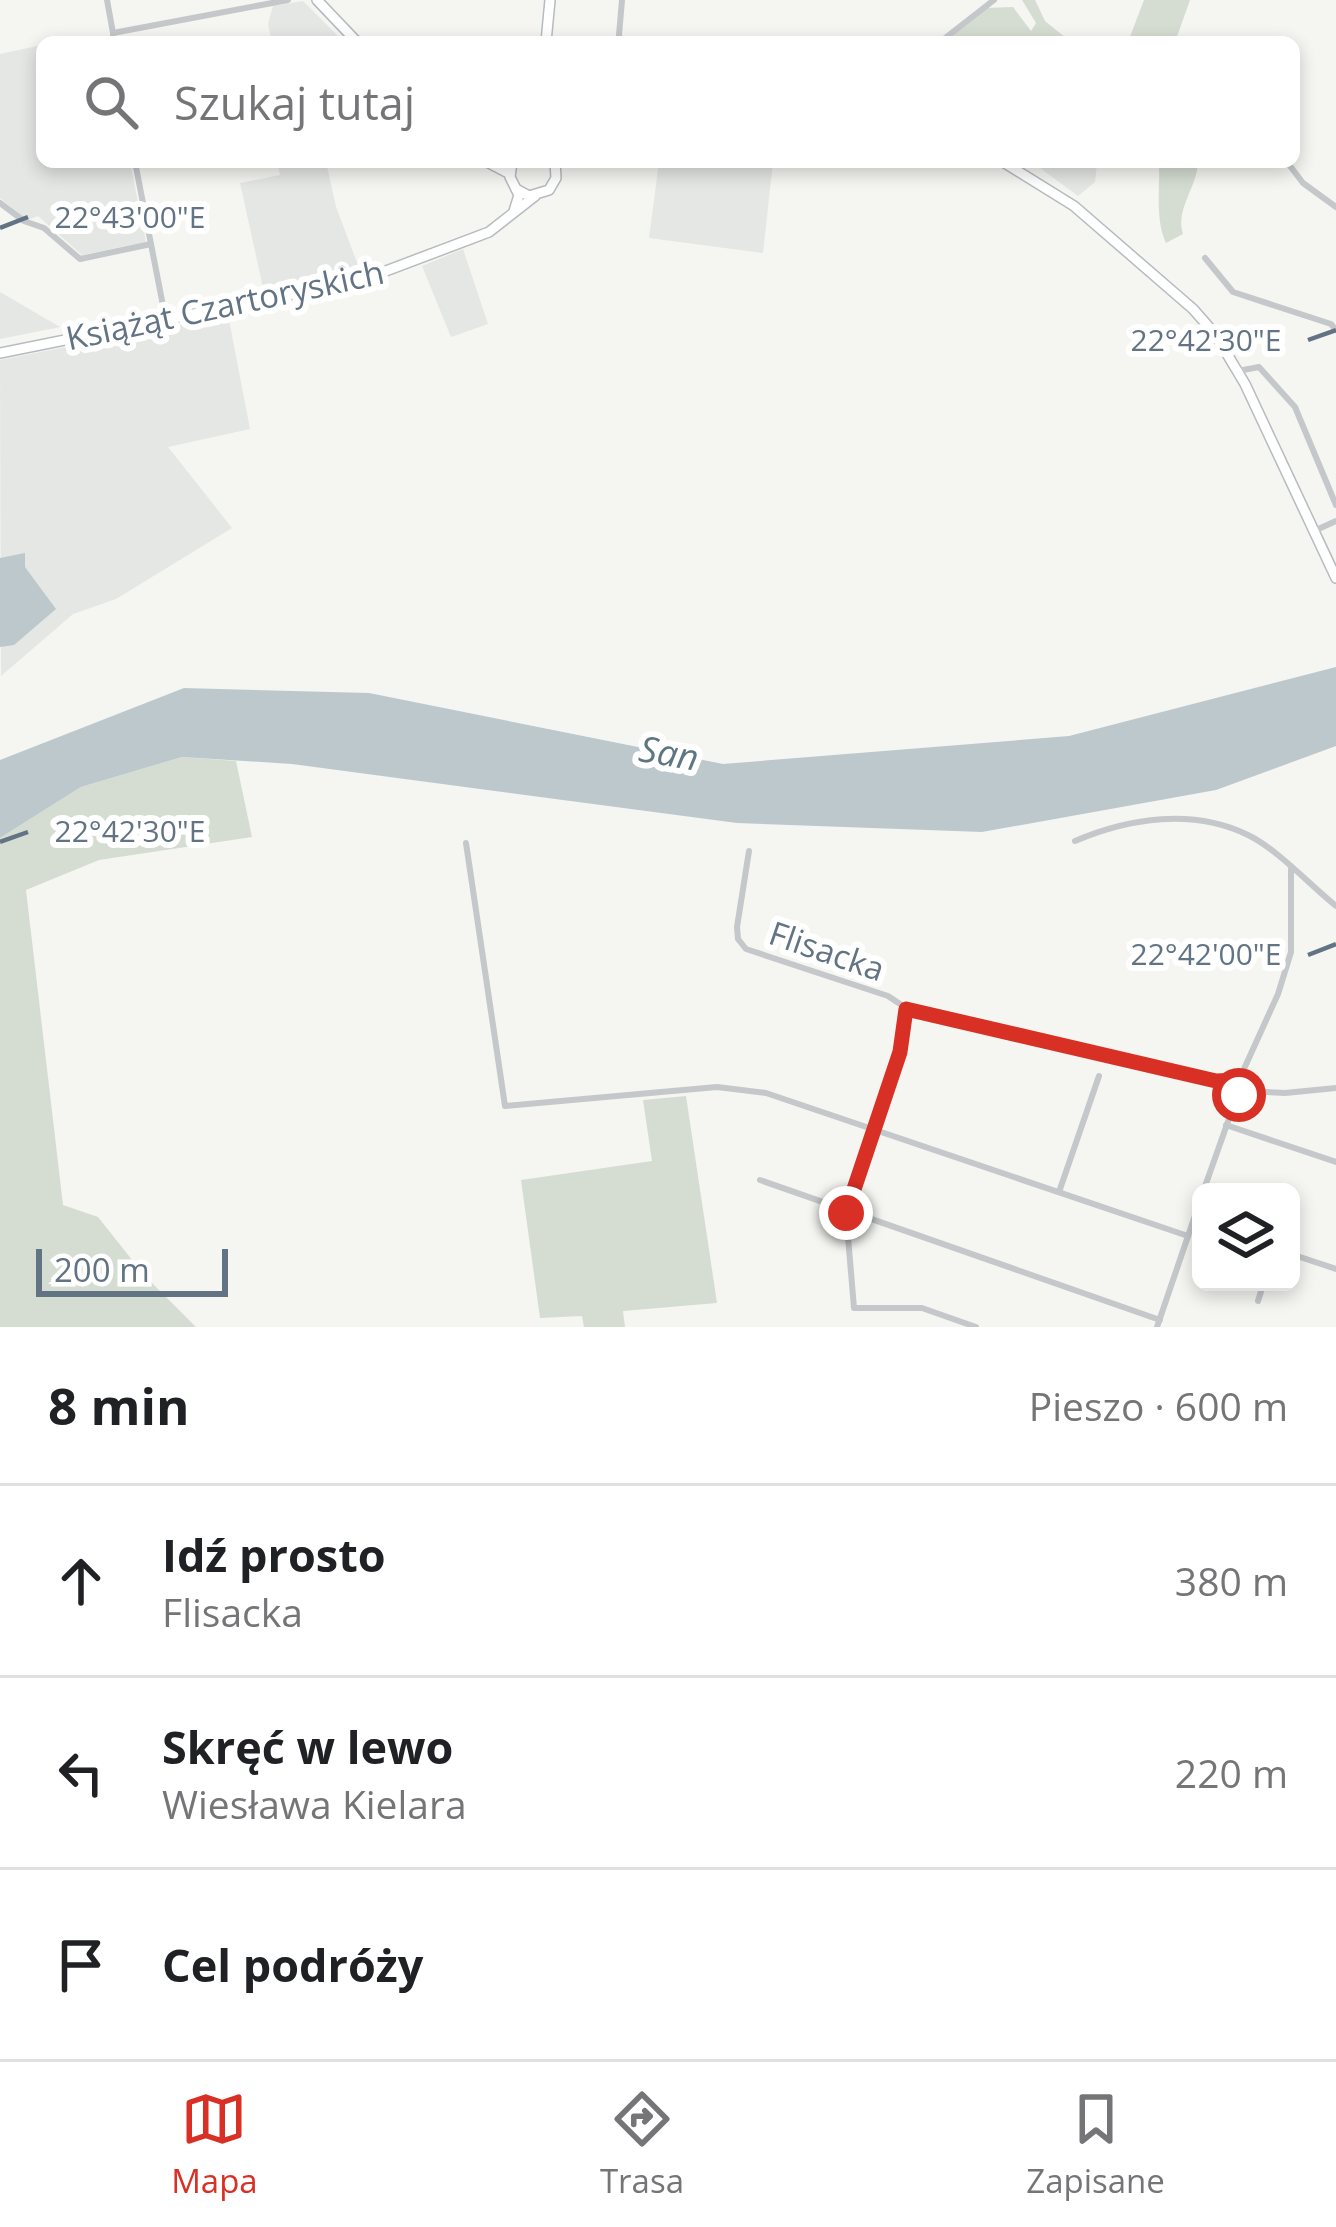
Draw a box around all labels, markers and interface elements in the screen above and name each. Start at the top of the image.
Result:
search box [36,36,1300,168]
icon: search [78,69,144,135]
text: Szukaj tutaj [174,72,415,133]
text: 22°43'00"E [55,196,205,237]
street label: Książąt Czartoryskich [62,249,388,360]
text: 22°42'30"E [1131,319,1281,360]
water label: San [636,723,703,782]
text: 22°42'30"E [55,810,205,851]
street label: Flisacka [763,910,891,991]
text: 22°42'00"E [1131,933,1281,974]
route start [1212,1068,1266,1122]
map controls [1192,1183,1300,1291]
button: layers [1192,1183,1300,1291]
route end [819,1186,873,1240]
scale bar [36,1243,228,1296]
text: 200 m [54,1247,150,1292]
text: 8 min [48,1370,190,1440]
text: Pieszo · 600 m [1029,1379,1288,1432]
text: Idź prosto [162,1524,386,1585]
icon: ahead [48,1548,114,1614]
text: 380 m [1175,1554,1288,1607]
text: Flisacka [162,1585,303,1638]
text: Skręć w lewo [162,1716,453,1777]
icon: left [48,1740,114,1806]
text: 220 m [1175,1746,1288,1799]
text: Wiesława Kielara [162,1777,467,1830]
icon: arrive [48,1932,114,1998]
text: Cel podróży [162,1934,423,1995]
tab: Mapa [171,2086,258,2203]
tab: Trasa [600,2086,684,2203]
tab: Zapisane [1026,2086,1165,2203]

